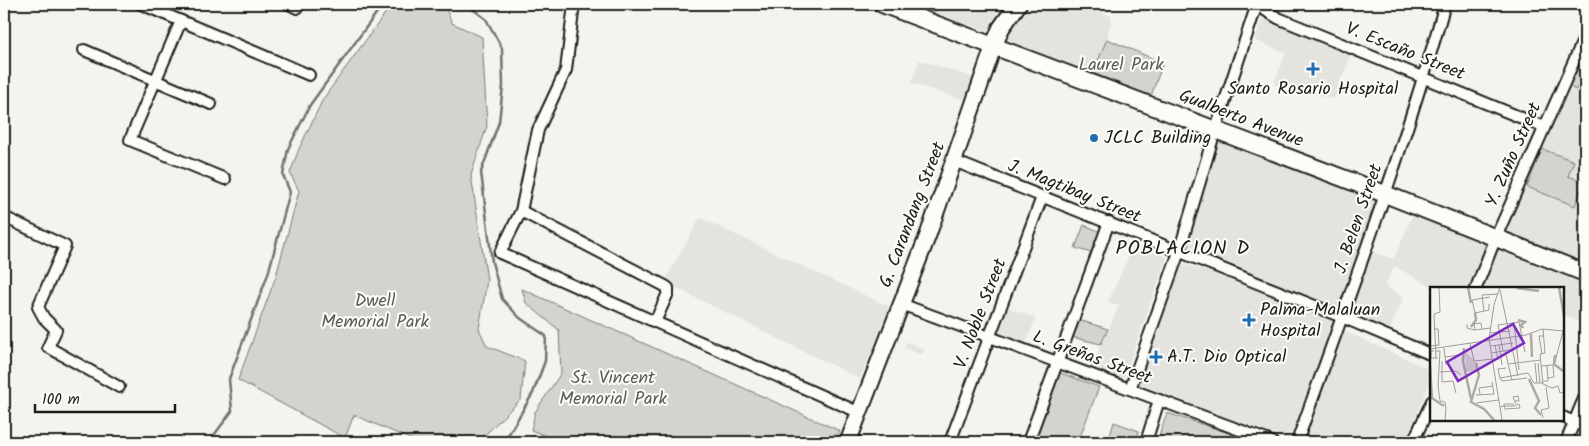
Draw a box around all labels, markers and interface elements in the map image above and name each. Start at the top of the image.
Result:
street label: V. Escaño Street [1341,15,1470,89]
park label: Laurel Park [1078,51,1164,80]
marker: Santo Rosario Hospital [1306,62,1320,76]
place label: Santo Rosario Hospital [1228,75,1399,104]
street label: Gualberto Avenue [1174,82,1308,156]
street label: Y. Zuño Street [1478,97,1550,212]
place label: JCLC Building [1104,124,1211,153]
marker: JCLC Building [1088,132,1100,144]
street label: G. Carandang Street [872,137,955,292]
street label: J. Magtibay Street [1003,152,1146,232]
street label: J. Belen Street [1327,159,1392,278]
district label: POBLACION D [1116,233,1250,265]
street label: V. Noble Street [947,254,1016,373]
park label: Dwell Memorial Park [321,287,429,337]
inset map [1430,287,1564,421]
place label: Palma-Malaluan Hospital [1260,296,1380,346]
marker: Palma-Malaluan Hospital [1242,313,1256,327]
street label: L. Greñas Street [1028,323,1157,393]
place label: A.T. Dio Optical [1167,343,1287,372]
marker: A.T. Dio Optical [1149,350,1163,364]
park label: St. Vincent Memorial Park [559,364,667,414]
scale bar [35,381,175,413]
text: 100 m [42,388,80,412]

